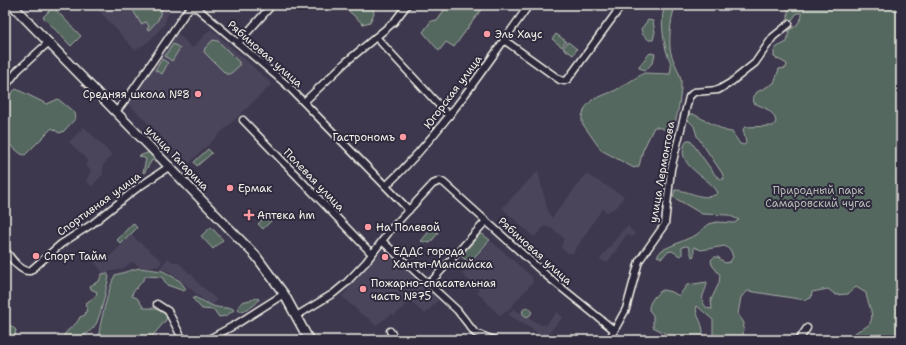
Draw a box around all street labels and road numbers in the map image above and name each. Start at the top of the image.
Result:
street label: Рябиновая улица [224,17,306,91]
street label: Югорская улица [420,52,486,132]
street label: улица Лермонтова [646,120,678,224]
street label: улица Гагарина [142,122,212,194]
street label: Полевая улица [280,145,348,215]
street label: Спортивная улица [54,168,144,239]
street label: Рябиновая улица [495,214,575,288]

